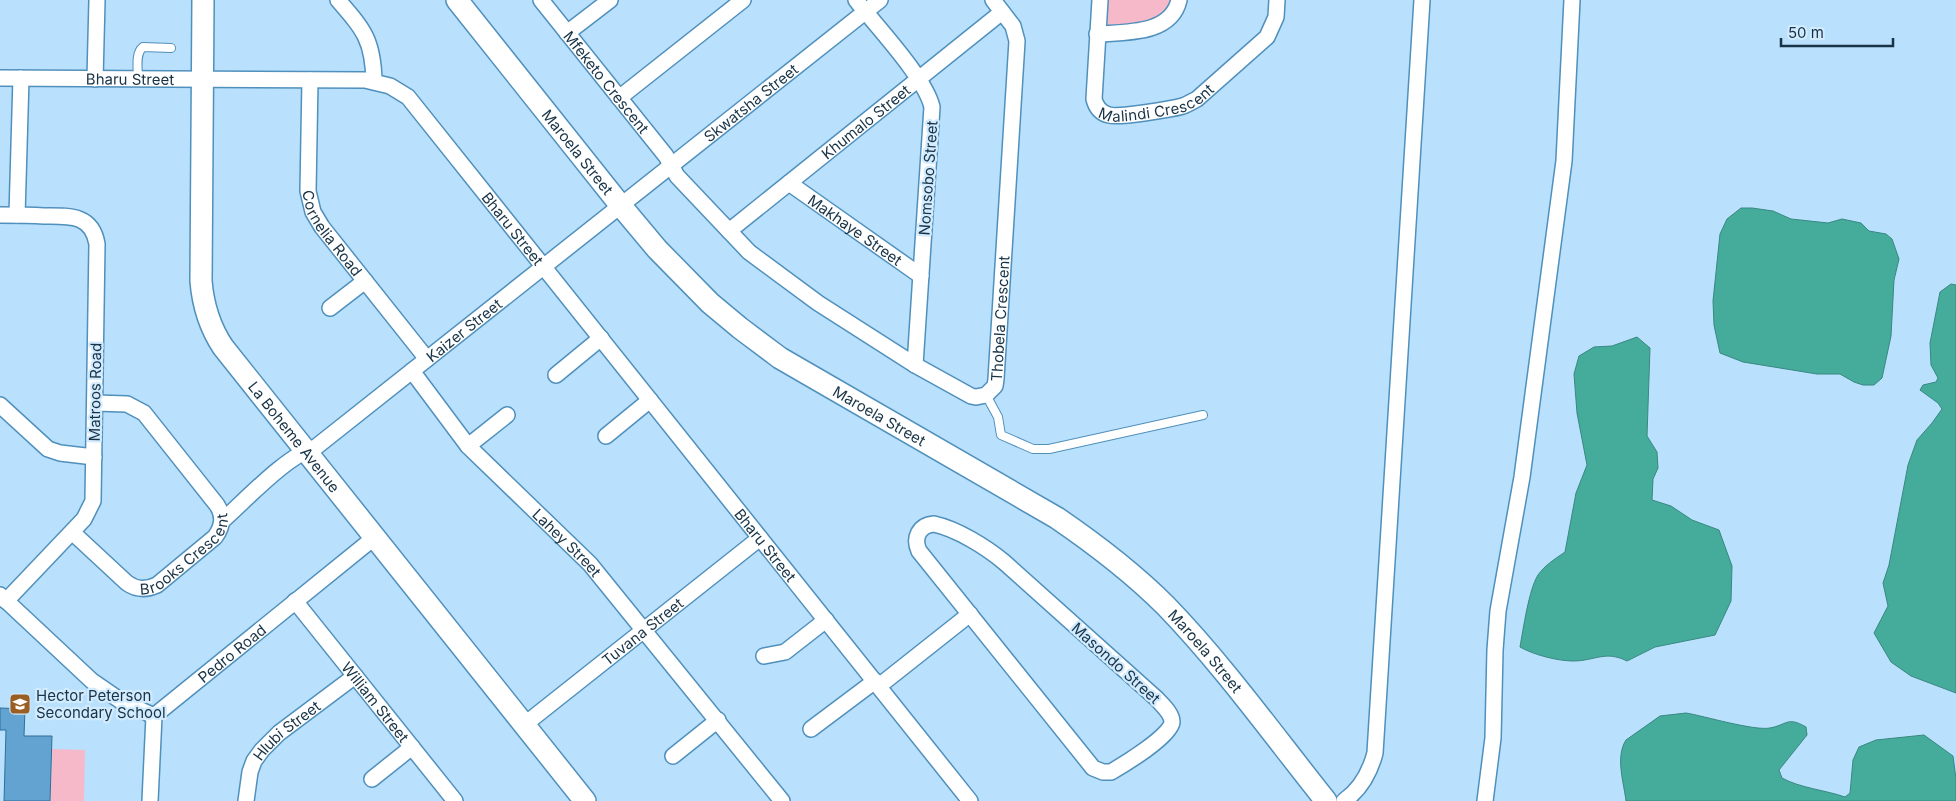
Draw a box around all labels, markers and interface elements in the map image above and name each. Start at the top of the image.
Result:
scale bar [1781,15,1894,47]
text: 50 m [1788,23,1824,42]
street label: Mfeketo Crescent [560,27,654,137]
street label: Skwatsha Street [700,59,802,146]
street label: Bharu Street [86,69,174,88]
street label: Malindi Crescent [1096,79,1217,125]
street label: Khumalo Street [817,80,914,163]
street label: Maroela Street [538,105,618,198]
street label: Nomsobo Street [915,120,941,236]
street label: Cornelia Road [299,188,367,280]
street label: Bharu Street [478,188,548,269]
street label: Makhaye Street [804,190,906,269]
street label: Thobela Crescent [986,255,1013,382]
street label: Kaizer Street [422,294,506,366]
street label: Matroos Road [85,343,105,441]
street label: La Boheme Avenue [245,377,344,496]
street label: Maroela Street [830,381,929,450]
street label: Lahey Street [529,504,606,580]
street label: Bharu Street [731,505,801,585]
street label: Brooks Crescent [139,512,231,598]
street label: Tuvana Street [598,593,687,669]
street label: Maroela Street [1164,605,1247,696]
street label: Masondo Street [1068,618,1164,708]
street label: Pedro Road [194,620,270,686]
street label: William Street [338,658,414,746]
place label: Hector Peterson Secondary School [36,686,166,722]
school or university icon: Hector Peterson Secondary School [8,692,32,716]
street label: Hlubi Street [248,696,324,764]

